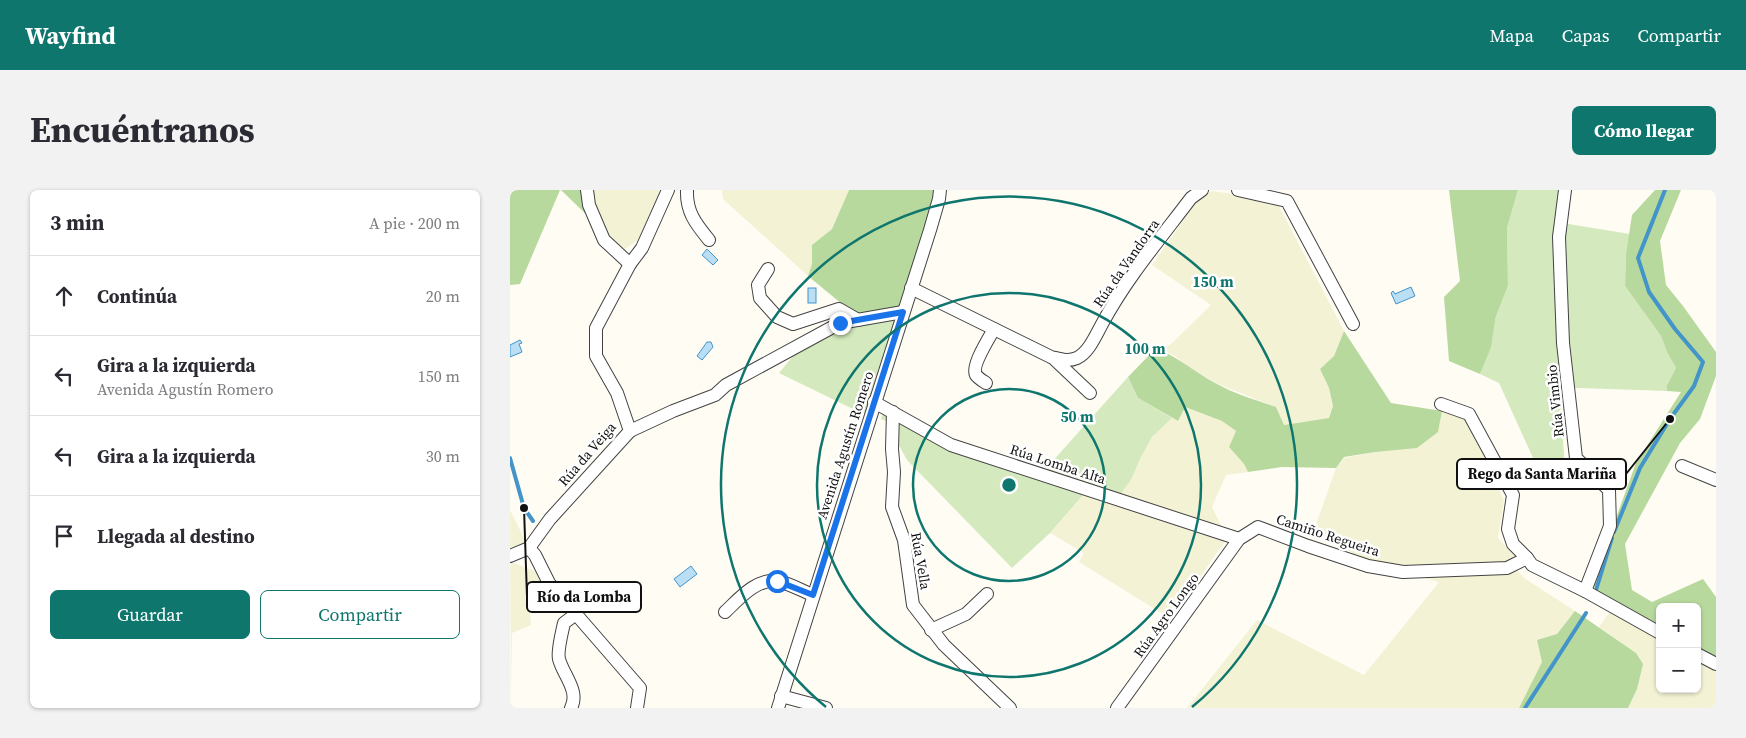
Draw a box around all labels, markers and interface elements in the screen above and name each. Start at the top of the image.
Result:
text: Wayfind [25,19,116,52]
text: Mapa [1489,23,1534,48]
text: Capas [1562,23,1609,48]
text: Compartir [1637,23,1721,48]
text: Encuéntranos [30,106,255,154]
button: Cómo llegar [1572,106,1716,155]
text: 3 min [50,208,105,237]
text: A pie · 200 m [369,212,460,234]
street label: Rúa da Vandorra [1088,214,1164,311]
text: 150 m [1192,271,1234,292]
icon: ahead [50,282,78,310]
text: Continúa [97,283,177,309]
text: 20 m [426,285,460,307]
route end [829,312,852,335]
text: 100 m [1124,338,1166,359]
text: Gira a la izquierda [97,352,256,378]
icon: left [50,362,78,390]
street label: Rúa Vimbio [1541,363,1569,438]
text: 150 m [418,365,460,387]
street label: Avenida Agustín Romero [812,368,878,521]
text: Avenida Agustín Romero [97,378,273,400]
text: 50 m [1060,406,1094,427]
street label: Rúa da Veiga [553,417,621,490]
street label: Rúa Lomba Alta [1007,439,1109,489]
icon: left [50,442,78,470]
text: Gira a la izquierda [97,443,256,469]
text: 30 m [426,445,460,467]
callout: Rego da Santa Mariña [1457,459,1626,489]
text: Rego da Santa Mariña [1468,463,1618,484]
centre of rings [1000,476,1018,494]
street label: Camiño Regueira [1274,509,1383,561]
icon: arrive [50,522,78,550]
text: Llegada al destino [97,523,255,549]
street label: Rúa Vella [906,531,936,592]
street label: Rúa Agro Longo [1128,568,1204,661]
route start [766,570,789,593]
callout: Río da Lomba [527,582,641,612]
text: Río da Lomba [537,586,632,607]
button: Guardar [50,590,250,639]
button: Compartir [260,590,460,639]
map controls [1656,603,1701,693]
button: + [1656,603,1701,648]
button: − [1656,648,1701,693]

